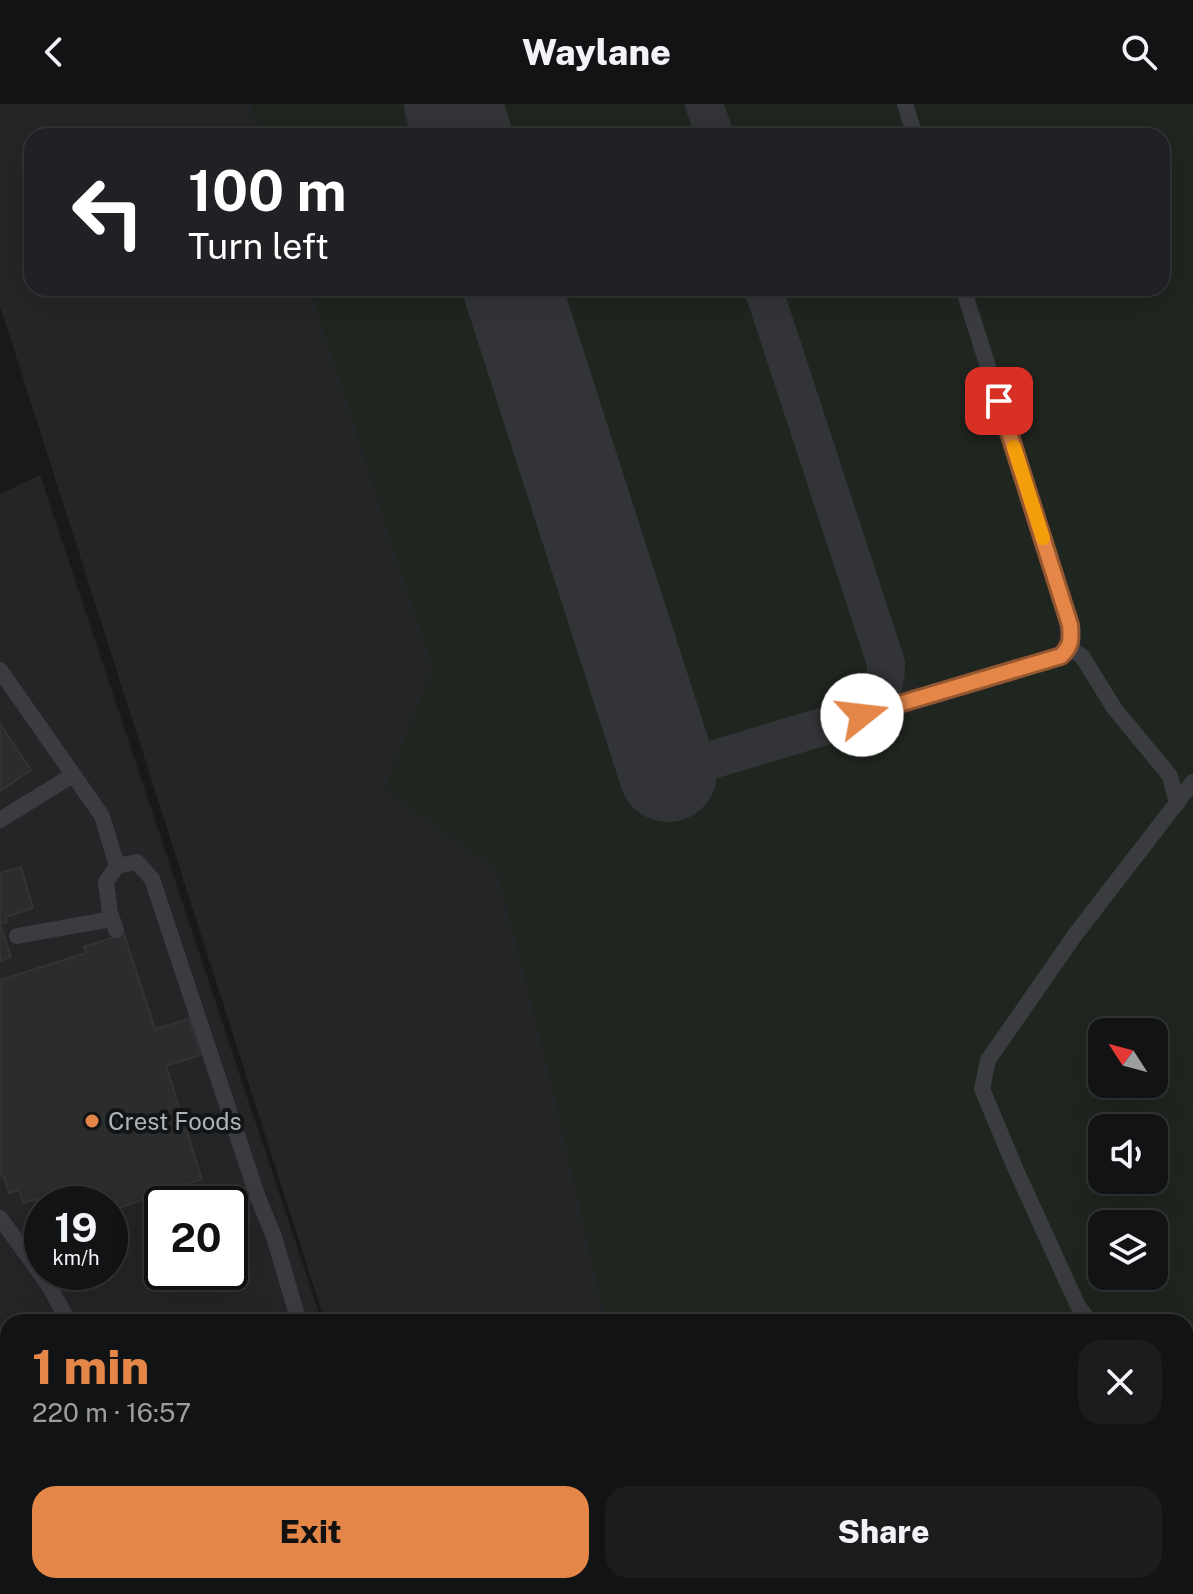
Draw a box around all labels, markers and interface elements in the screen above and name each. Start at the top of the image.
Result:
icon: back [32,30,76,74]
icon: search [1117,30,1161,74]
text: Waylane [522,31,671,73]
text: 100 m [188,158,347,224]
icon: left [56,160,160,264]
text: Turn left [188,225,329,267]
pin [965,367,1033,435]
icon: arrive [977,379,1021,423]
position arrow [820,673,904,757]
north arrow [1088,1018,1168,1098]
map controls [1088,1018,1168,1290]
place label: Crest Foods [108,1107,242,1135]
marker: Crest Foods [83,1112,101,1130]
button: sound [1088,1114,1168,1194]
speed limit sign: 20 [144,1186,248,1290]
text: 19 [54,1204,98,1251]
button: layers [1088,1210,1168,1290]
text: km/h [52,1246,100,1270]
text: 1 min [32,1338,149,1395]
button: close [1078,1340,1162,1424]
text: 220 m · 16:57 [32,1397,191,1428]
button: Exit [32,1486,589,1578]
button: Share [605,1486,1162,1578]

